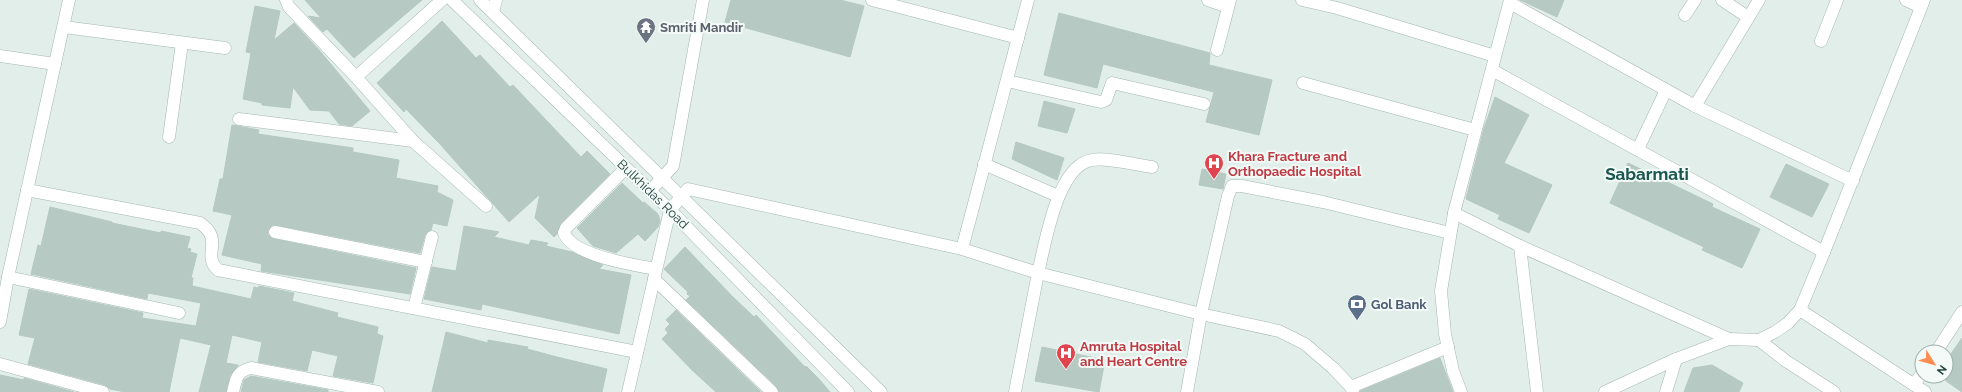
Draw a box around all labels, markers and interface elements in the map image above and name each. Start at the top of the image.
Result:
temple icon: Smriti Mandir [635,16,657,44]
place label: Smriti Mandir [660,20,743,35]
place label: Khara Fracture and Orthopaedic Hospital [1228,149,1362,179]
hospital icon: Khara Fracture and Orthopaedic Hospital [1203,152,1225,180]
street label: Bulkhidas Road [614,156,692,232]
district label: Sabarmati [1605,164,1689,184]
bank icon: Gol Bank [1346,293,1368,321]
place label: Gol Bank [1371,297,1427,312]
place label: Amruta Hospital and Heart Centre [1080,339,1187,369]
hospital icon: Amruta Hospital and Heart Centre [1055,342,1077,370]
north arrow [1914,344,1954,384]
text: N [1934,362,1949,377]

